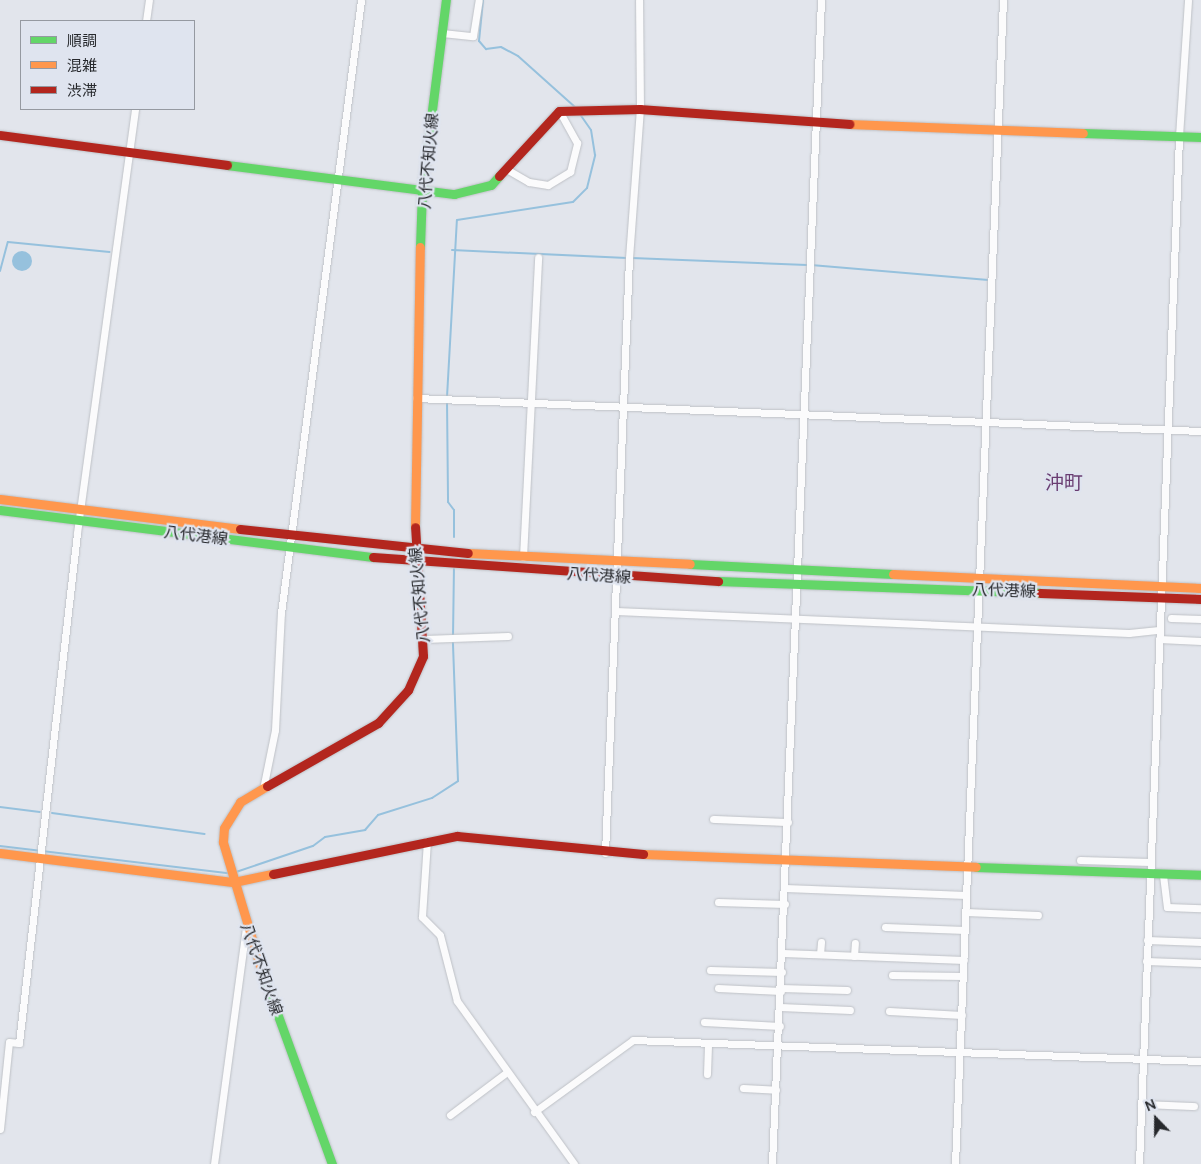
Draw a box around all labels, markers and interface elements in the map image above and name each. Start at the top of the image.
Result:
legend [20,20,195,110]
text: 順調 [67,30,97,51]
text: 混雑 [67,55,97,76]
text: 渋滞 [67,80,97,101]
street label: 八代不知火線 [414,112,442,210]
district label: 沖町 [1045,472,1083,494]
street label: 八代港線 [163,522,229,548]
street label: 八代不知火線 [405,546,433,644]
street label: 八代港線 [566,563,632,587]
street label: 八代港線 [972,579,1036,601]
street label: 八代不知火線 [237,920,287,1018]
north arrow [1131,1094,1181,1144]
text: N [1142,1094,1158,1115]

